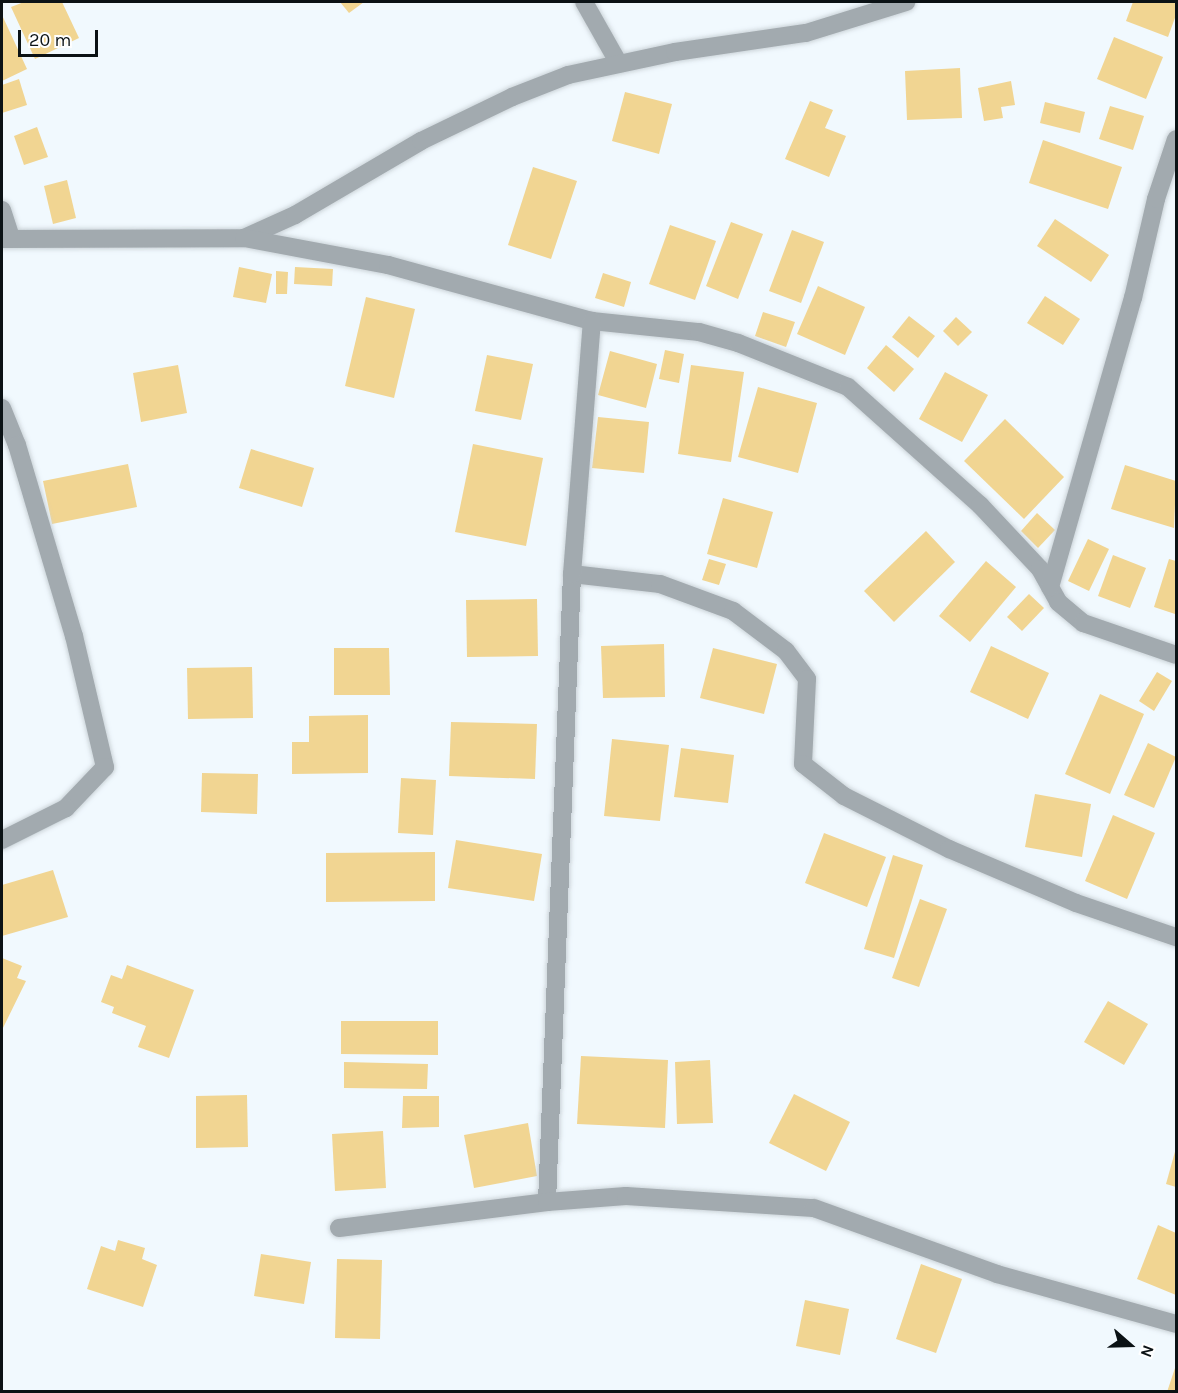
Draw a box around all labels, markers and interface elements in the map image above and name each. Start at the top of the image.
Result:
scale bar [21,18,100,56]
text: 20 m [29,29,71,51]
north arrow [1100,1315,1160,1375]
text: N [1136,1343,1158,1360]

